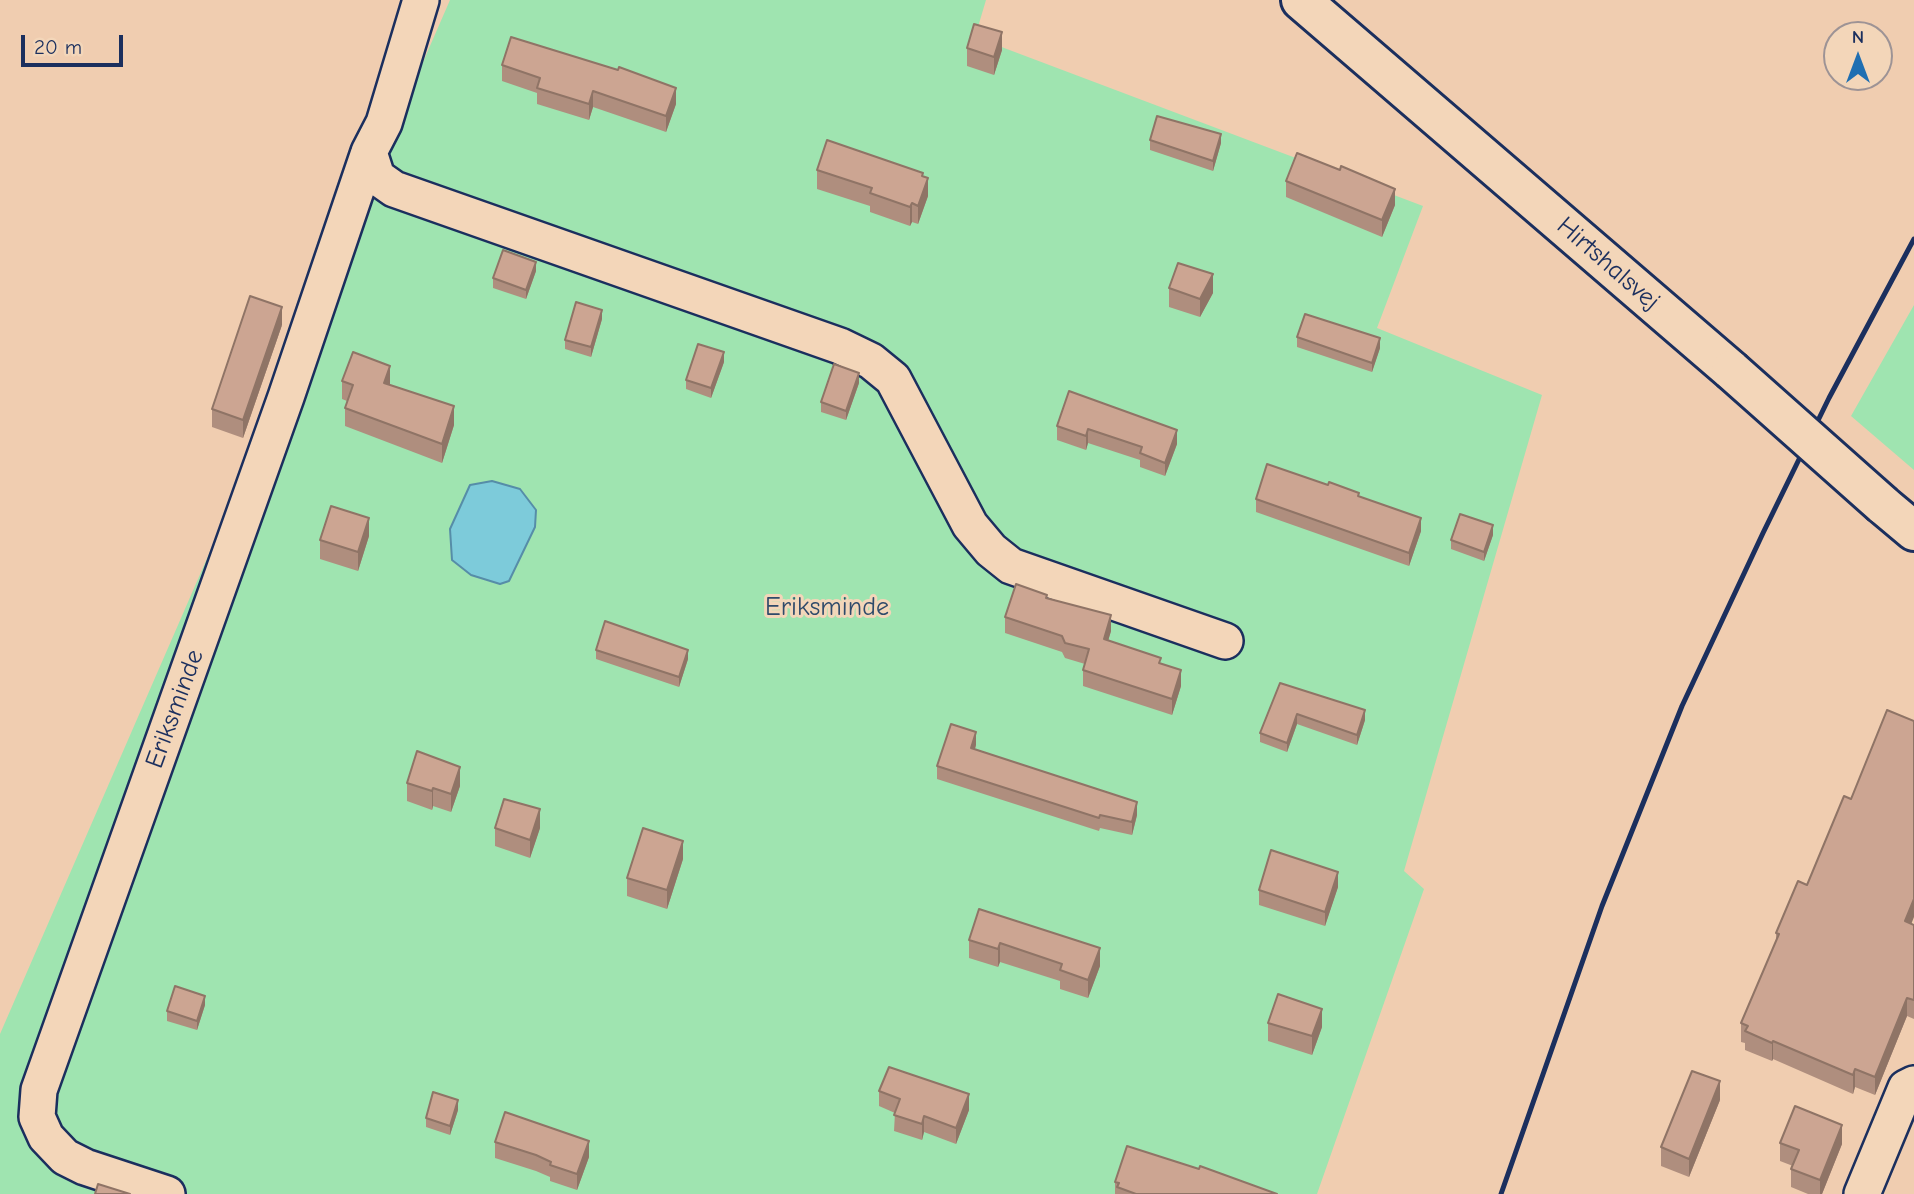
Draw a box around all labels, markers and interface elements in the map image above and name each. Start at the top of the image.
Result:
scale bar [24,21,126,65]
north arrow [1823,21,1893,91]
text: N [1852,26,1864,48]
text: 20 m [34,35,82,59]
street label: Hirtshalsvej [1550,211,1666,317]
park label: Eriksminde [765,592,889,624]
street label: Eriksminde [139,645,211,773]

